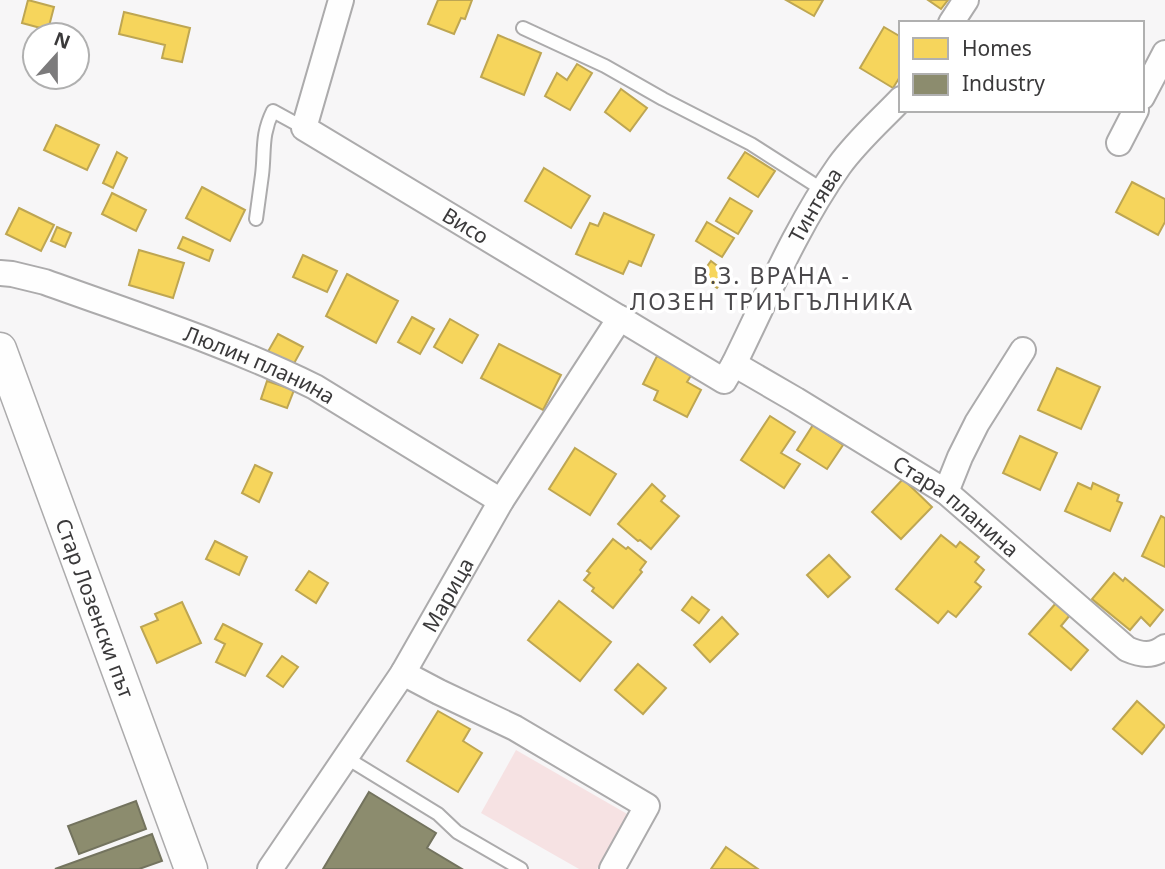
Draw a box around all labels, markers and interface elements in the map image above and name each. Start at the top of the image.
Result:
north arrow [21,21,91,91]
legend [899,21,1144,112]
text: N [50,25,74,55]
text: Homes [962,34,1032,62]
text: Industry [962,69,1045,97]
street label: Тинтява [782,162,848,247]
street label: Висо [437,201,494,250]
district label: В.З. ВРАНА - ЛОЗЕН ТРИЪГЪЛНИКА [630,259,914,317]
street label: Люлин планина [180,319,341,410]
street label: Стара планина [888,449,1025,563]
street label: Стар Лозенски път [49,514,141,702]
street label: Марица [415,553,480,637]

